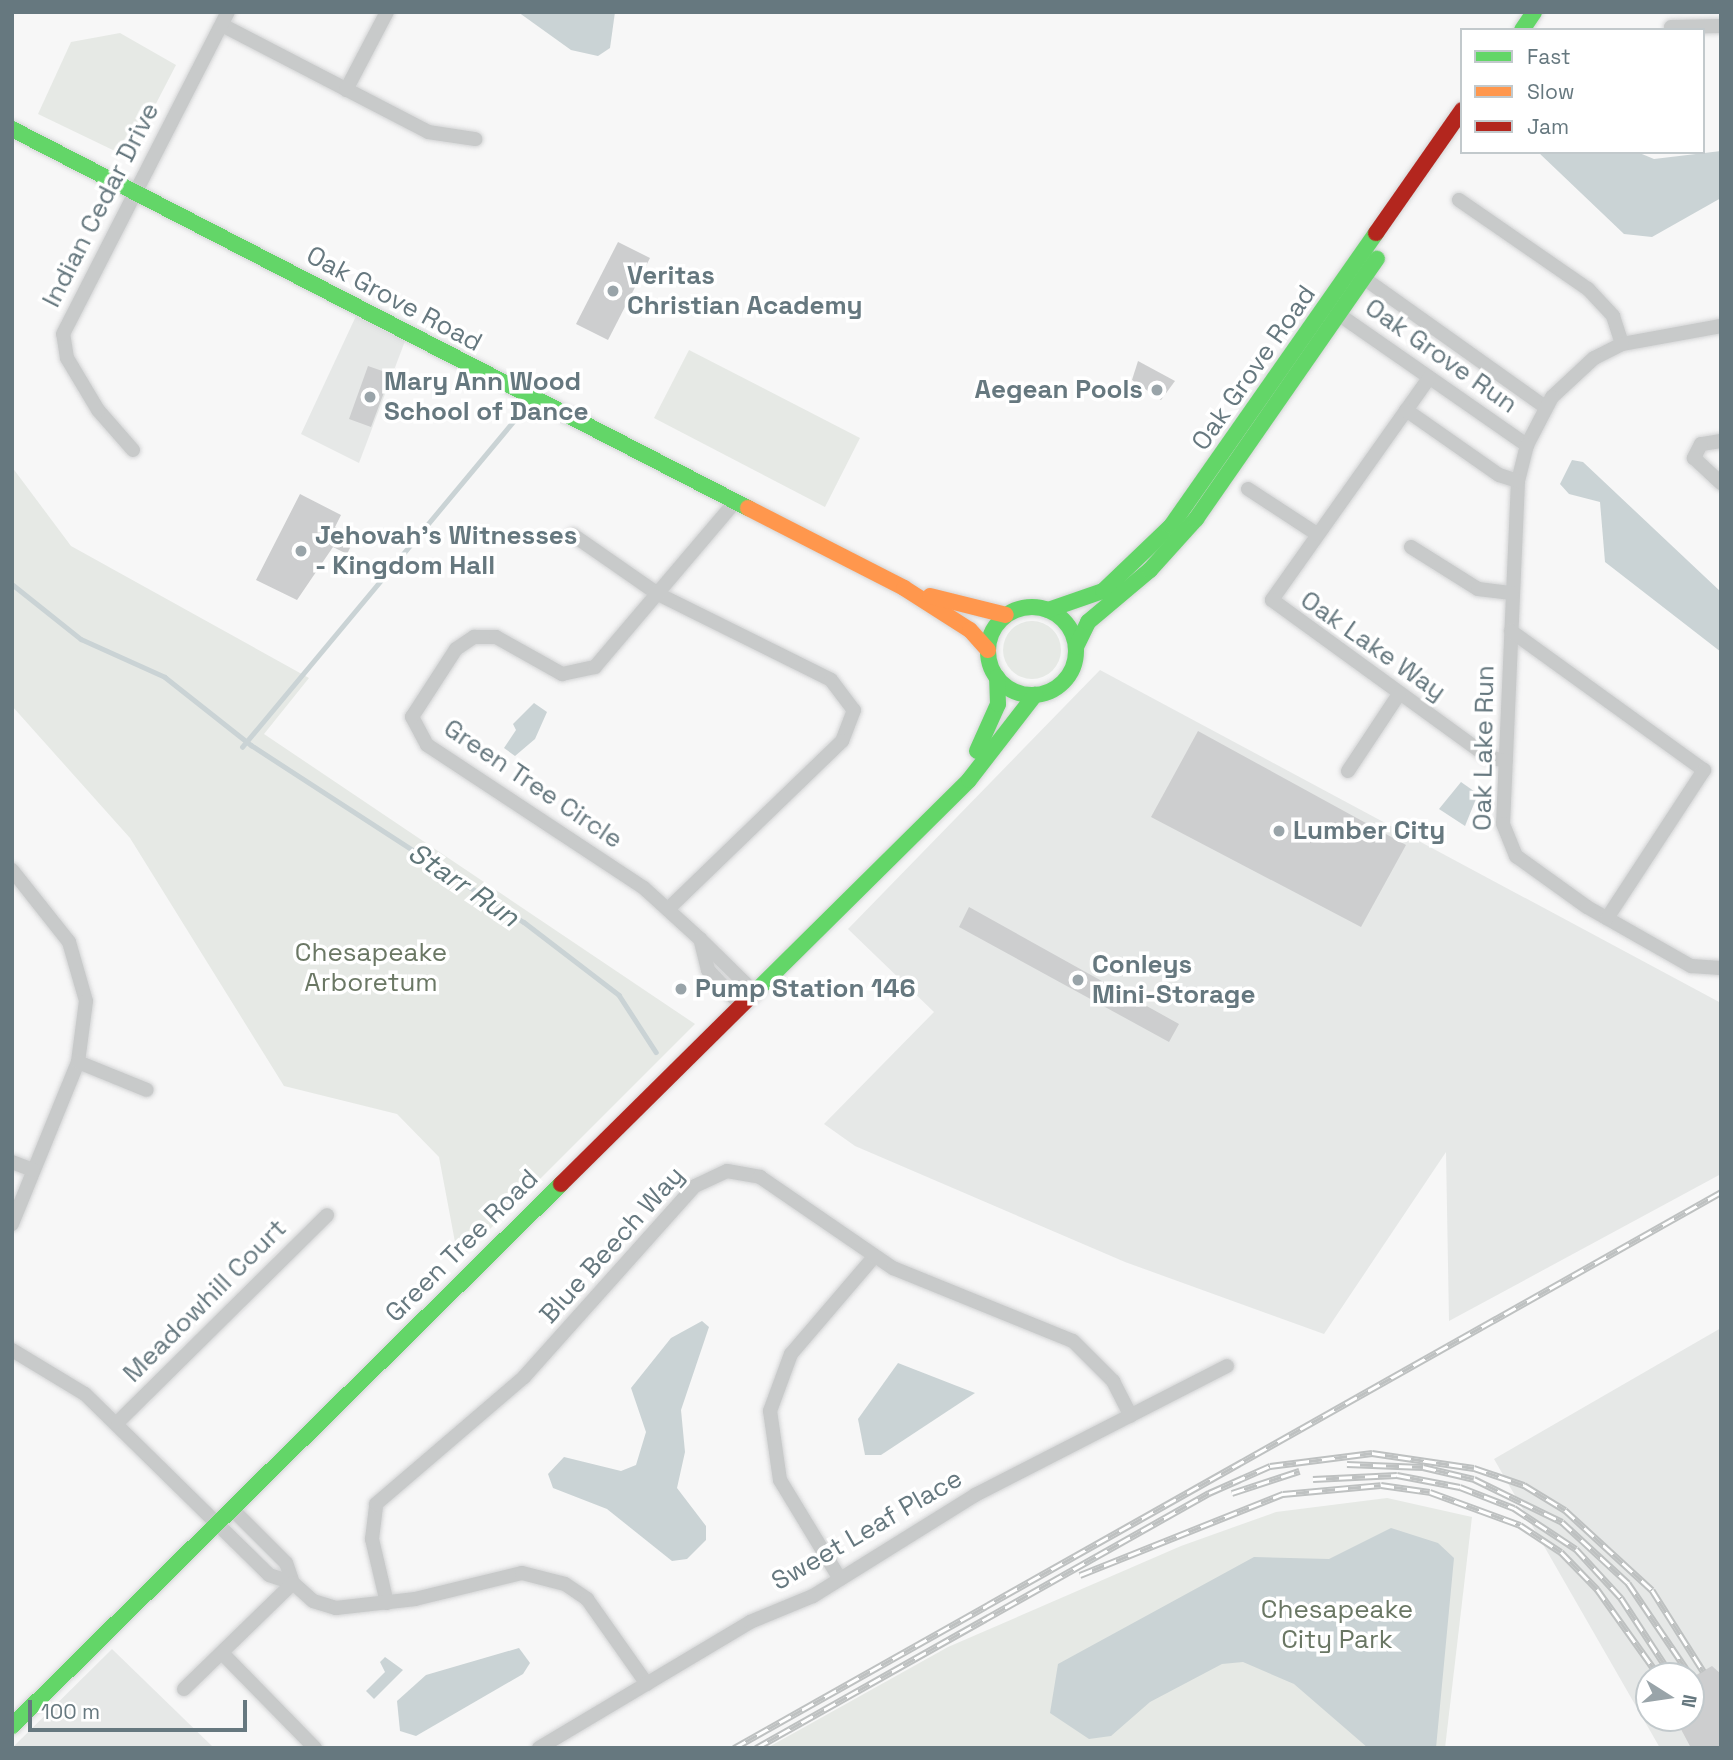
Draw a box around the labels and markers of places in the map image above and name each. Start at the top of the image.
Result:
place label: Veritas Christian Academy [627,260,863,322]
marker: Veritas Christian Academy [605,283,621,299]
place label: Mary Ann Wood School of Dance [384,366,588,428]
place label: Aegean Pools [975,374,1143,406]
marker: Aegean Pools [1149,382,1165,398]
marker: Mary Ann Wood School of Dance [362,389,378,405]
place label: Jehovah's Witnesses - Kingdom Hall [315,520,578,582]
marker: Jehovah's Witnesses - Kingdom Hall [293,543,309,559]
place label: Lumber City [1293,815,1445,847]
marker: Lumber City [1271,823,1287,839]
place label: Conleys Mini-Storage [1092,949,1255,1010]
marker: Conleys Mini-Storage [1070,972,1086,988]
place label: Pump Station 146 [695,973,915,1005]
marker: Pump Station 146 [673,981,689,997]

